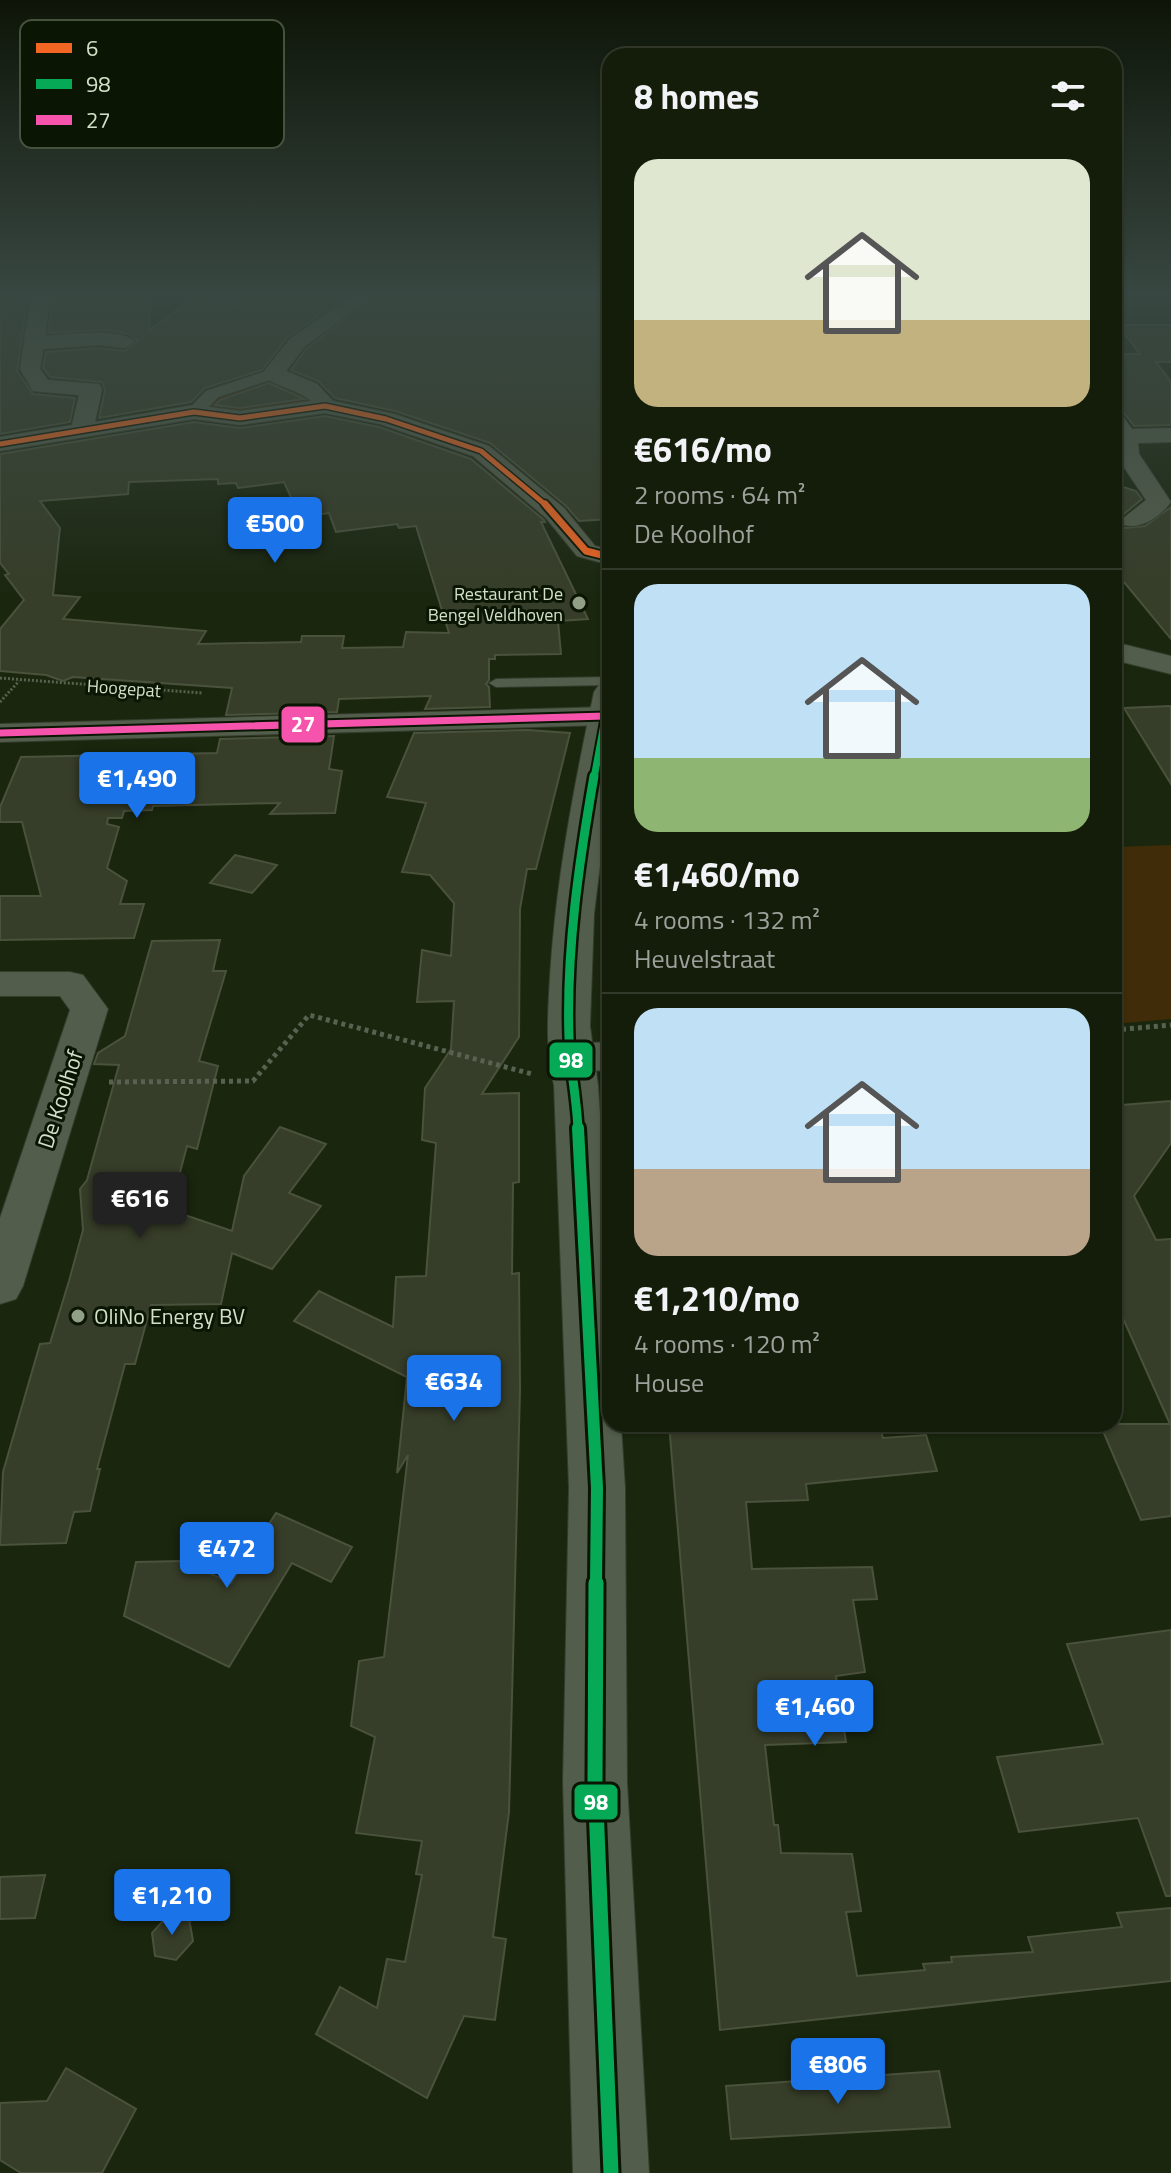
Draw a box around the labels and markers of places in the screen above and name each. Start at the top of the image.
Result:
pin: €500 [228,497,322,565]
place label: Restaurant De Bengel Veldhoven [428,580,563,628]
marker: Restaurant De Bengel Veldhoven [570,594,588,612]
pin: €1,490 [72,752,202,820]
pin: €616 [93,1172,187,1240]
place label: OliNo Energy BV [94,1299,245,1333]
marker: OliNo Energy BV [69,1307,87,1325]
pin: €634 [407,1355,501,1423]
pin: €472 [180,1522,274,1590]
pin: €1,460 [750,1680,880,1748]
pin: €1,210 [107,1869,237,1937]
pin: €806 [791,2038,885,2106]

